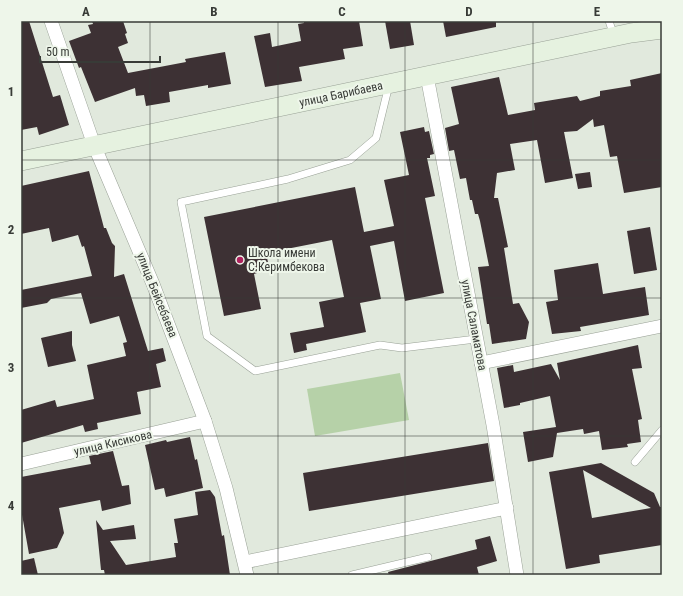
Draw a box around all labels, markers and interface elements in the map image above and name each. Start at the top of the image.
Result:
text: A [82,4,90,19]
text: B [210,4,218,19]
text: C [338,4,346,19]
text: D [465,4,473,19]
text: E [594,4,601,19]
scale bar [40,38,160,64]
text: 50 m [46,45,70,59]
street label: улица Барибаева [298,78,384,110]
text: 1 [8,84,14,99]
text: 2 [8,222,15,237]
place label: Школа имени С.Керимбекова [248,246,325,274]
street label: улица Бейсебаева [134,251,180,340]
marker: Школа имени С.Керимбекова [235,255,245,265]
street label: улица Саламатова [458,278,490,372]
text: 3 [8,360,14,375]
street label: улица Кисикова [73,427,154,459]
text: 4 [8,498,15,513]

